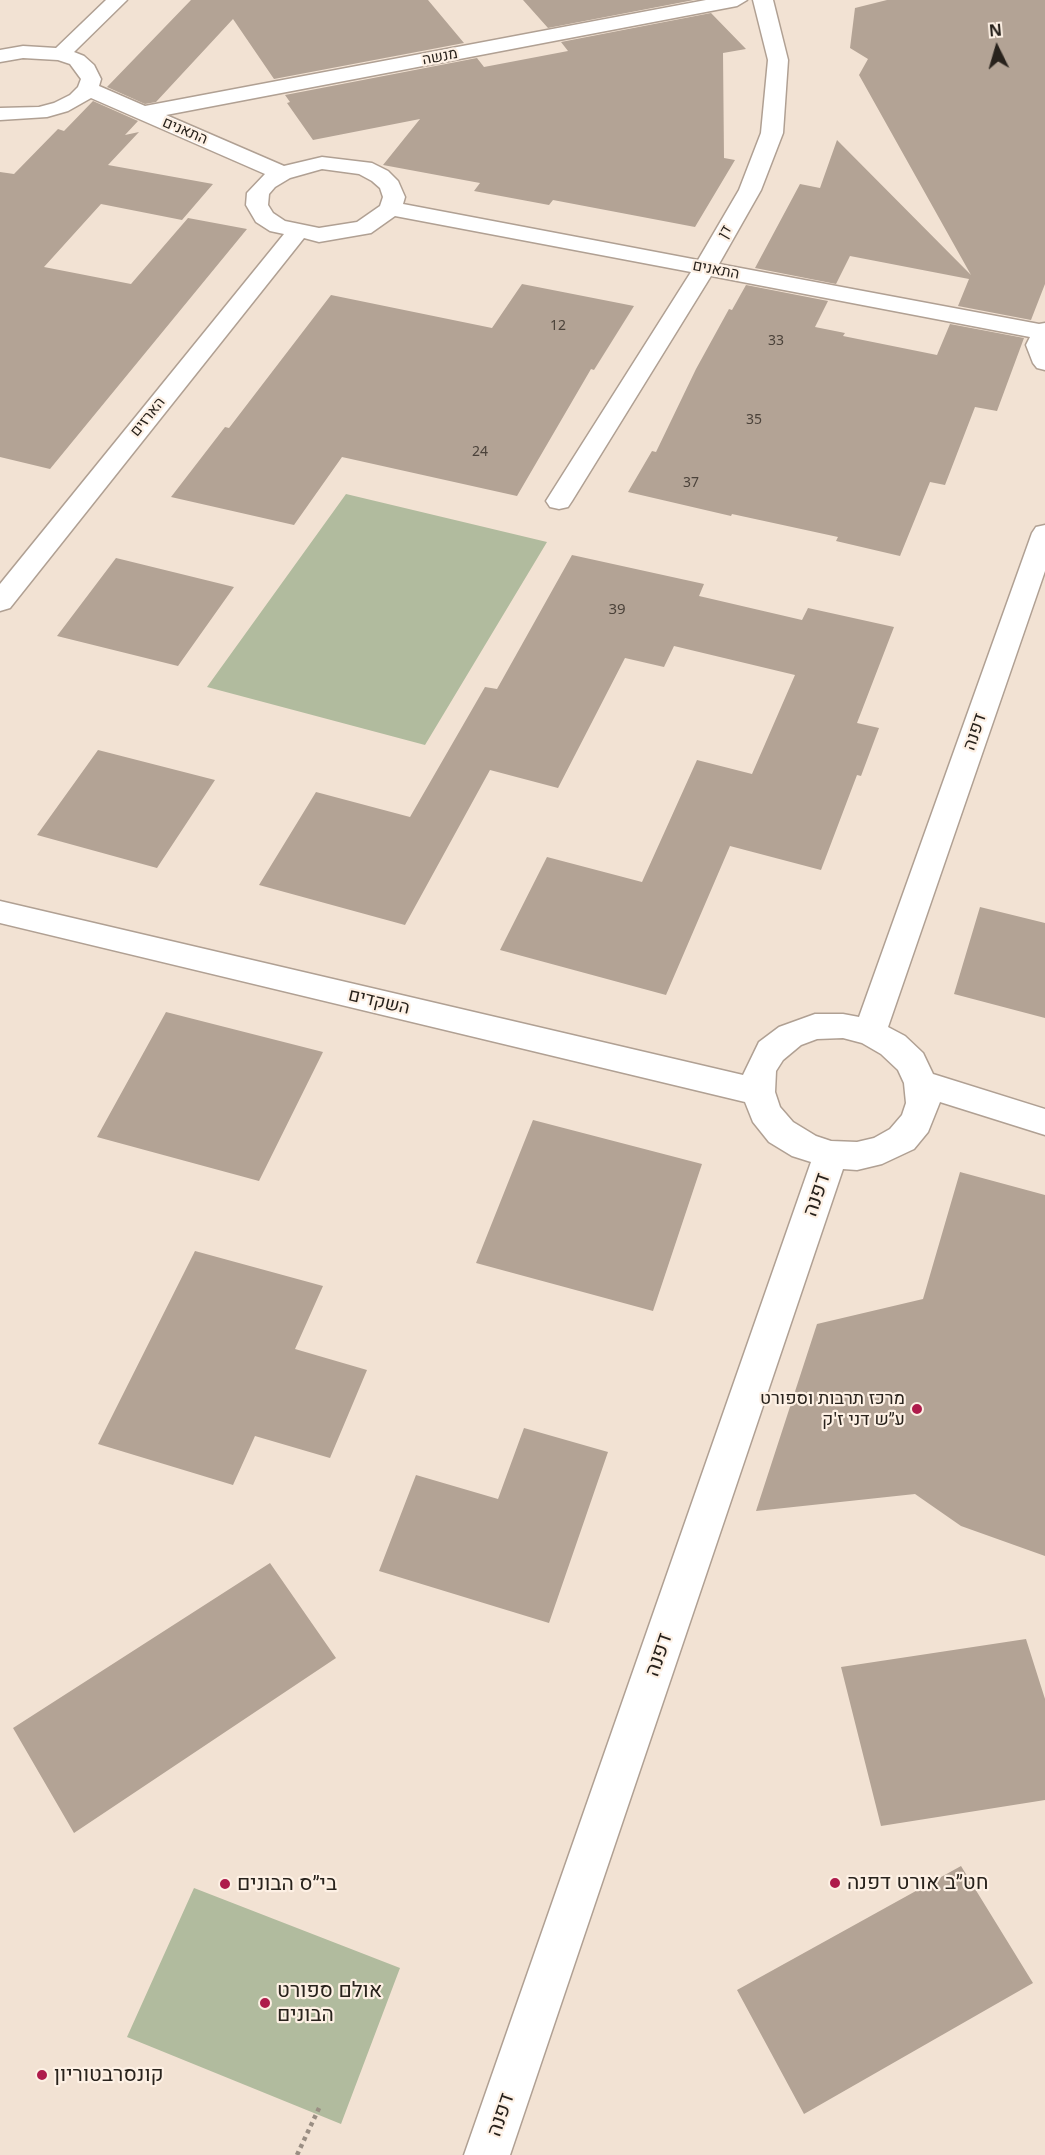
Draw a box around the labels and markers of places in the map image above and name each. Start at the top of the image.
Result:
place label: מרכז תרבות וספורט ע״ש דני ז'ק [760,1388,905,1430]
marker: מרכז תרבות וספורט ע״ש דני ז'ק [910,1402,924,1416]
place label: חט״ב אורט דפנה [847,1870,989,1896]
place label: בי״ס הבונים [237,1871,337,1897]
marker: חט״ב אורט דפנה [828,1876,842,1890]
marker: בי״ס הבונים [218,1877,232,1891]
place label: אולם ספורט הבונים [277,1978,382,2028]
marker: אולם ספורט הבונים [258,1996,272,2010]
place label: קונסרבטוריון [54,2062,164,2088]
marker: קונסרבטוריון [35,2068,49,2082]

